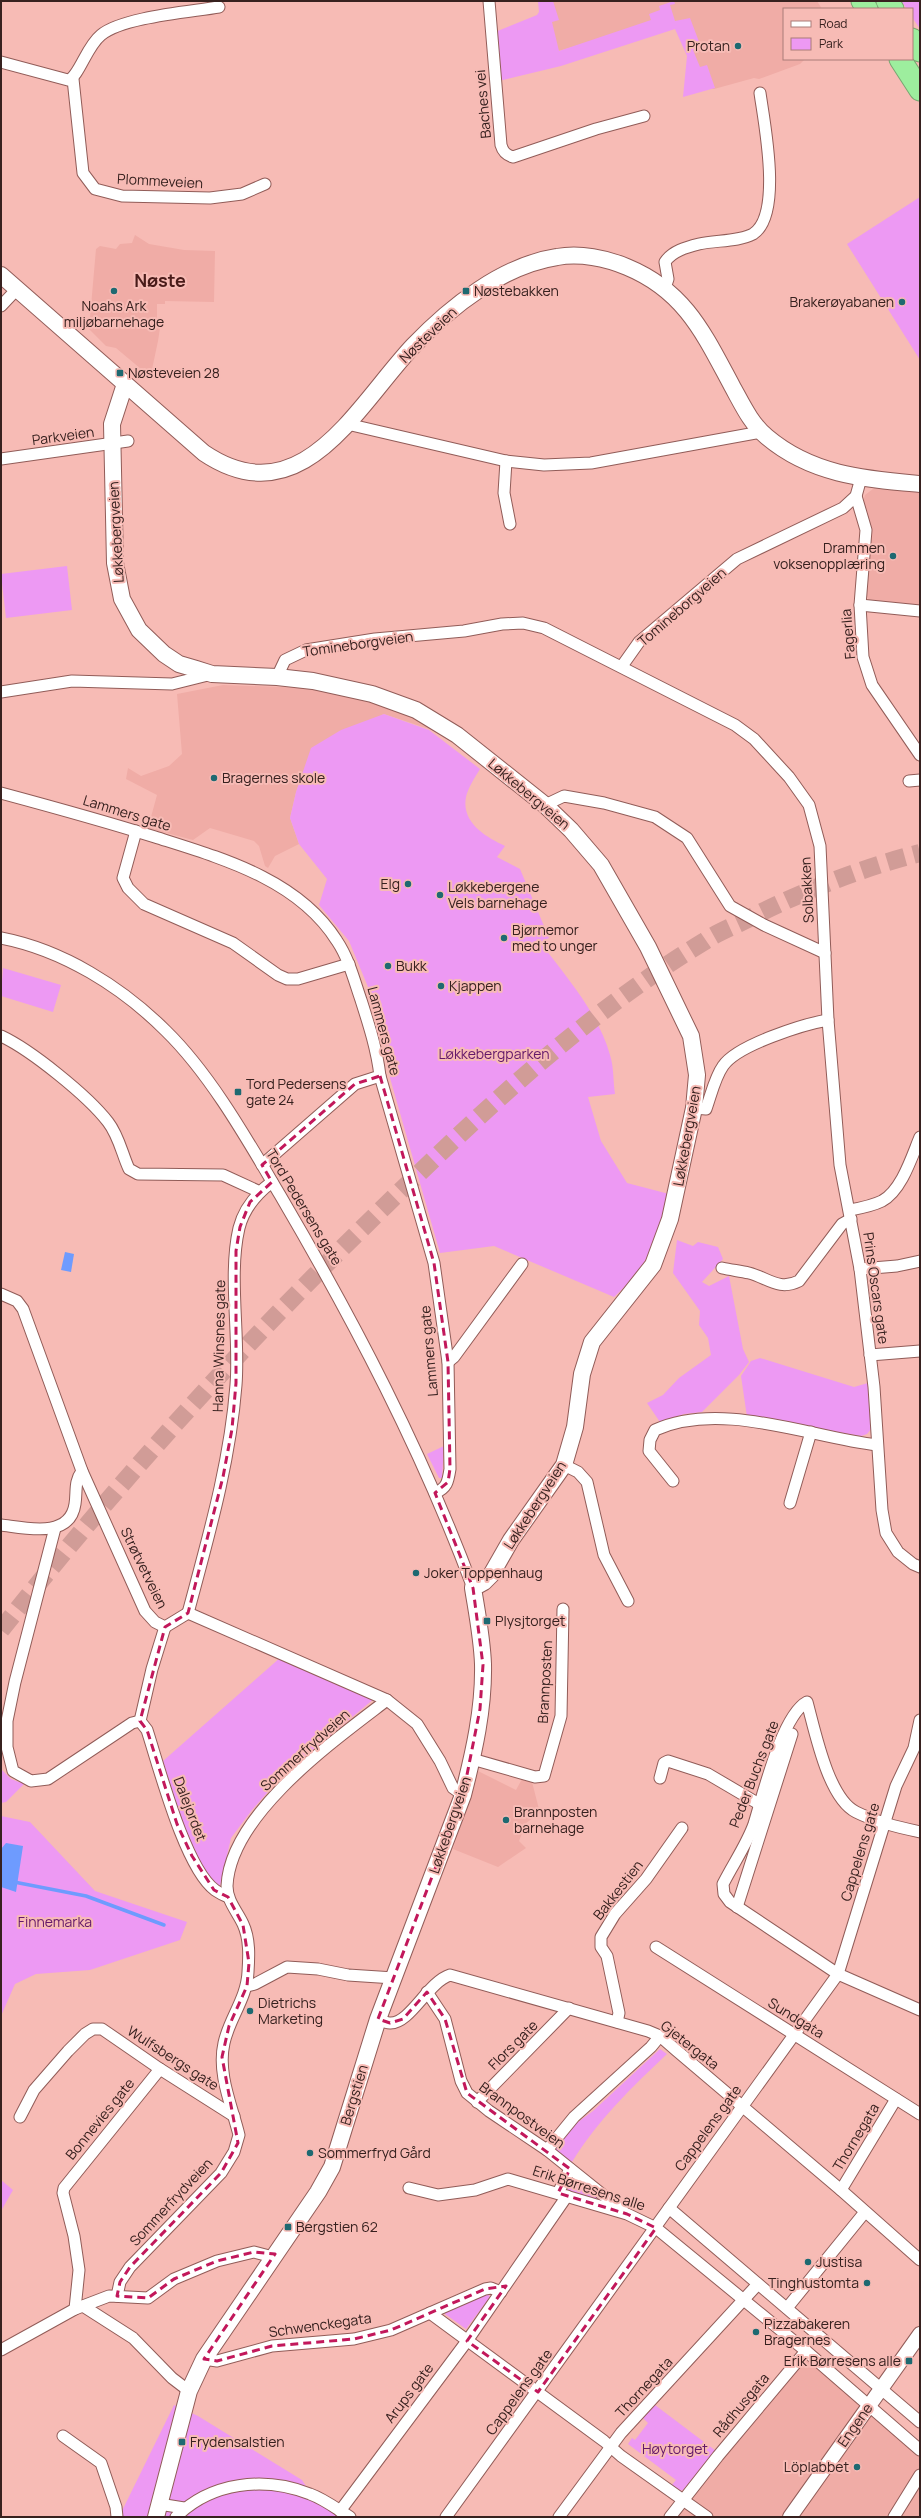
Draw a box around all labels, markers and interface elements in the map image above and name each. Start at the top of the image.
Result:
legend [783,8,913,60]
text: Road [819,15,847,32]
text: Park [819,35,844,52]
place label: Protan [687,36,730,55]
marker: Protan [733,41,743,51]
street label: Baches vei [470,69,495,139]
street label: Plommeveien [116,169,204,192]
district label: Nøste [134,268,186,292]
place label: Nøstebakken [474,281,559,300]
marker: Noahs Ark miljøbarnehage [109,286,119,296]
marker: Nøstebakken [461,286,471,296]
place label: Brakerøyabanen [789,292,894,311]
place label: Noahs Ark miljøbarnehage [64,296,164,331]
marker: Brakerøyabanen [897,297,907,307]
street label: Nøsteveien [395,302,460,367]
place label: Nøsteveien 28 [128,363,220,382]
marker: Nøsteveien 28 [115,368,125,378]
street label: Parkveien [31,422,95,449]
street label: Løkkebergveien [103,481,128,583]
place label: Drammen voksenopplæring [773,538,885,573]
marker: Drammen voksenopplæring [888,551,898,561]
street label: Tomineborgveien [633,563,730,650]
street label: Fagerlia [836,608,859,660]
street label: Tomineborgveien [301,626,414,661]
street label: Løkkebergveien [484,754,574,834]
place label: Bragernes skole [222,768,325,787]
marker: Bragernes skole [209,773,219,783]
street label: Lammers gate [81,790,174,835]
street label: Solbakken [795,856,818,924]
place label: Elg [380,874,400,893]
place label: Løkkebergene Vels barnehage [448,877,547,912]
marker: Elg [403,879,413,889]
marker: Løkkebergene Vels barnehage [435,890,445,900]
place label: Bjørnemor med to unger [512,920,598,955]
marker: Bjørnemor med to unger [499,933,509,943]
place label: Bukk [396,956,428,975]
marker: Bukk [383,961,393,971]
place label: Kjappen [449,976,501,995]
marker: Kjappen [436,981,446,991]
street label: Lammers gate [363,984,405,1077]
park label: Løkkebergparken [438,1044,550,1063]
place label: Tord Pedersens gate 24 [246,1074,346,1109]
street label: Løkkebergveien [668,1084,705,1188]
marker: Tord Pedersens gate 24 [233,1087,243,1097]
street label: Tord Pedersens gate [262,1145,347,1269]
street label: Prins Oscars gate [859,1231,894,1345]
street label: Hanna Winsnes gate [208,1280,229,1412]
street label: Lammers gate [415,1305,442,1397]
street label: Løkkebergveien [499,1457,570,1552]
street label: Strøtvetveien [117,1524,172,1612]
place label: Joker Toppenhaug [424,1563,543,1582]
marker: Joker Toppenhaug [411,1568,421,1578]
place label: Plysjtorget [495,1611,566,1630]
marker: Plysjtorget [482,1616,492,1626]
street label: Brannposten [533,1640,556,1724]
street label: Sommerfrydveien [256,1705,353,1795]
street label: Peder Buchs gate [724,1717,783,1830]
street label: Dalejordet [170,1774,212,1844]
street label: Løkkebergveien [424,1774,475,1876]
street label: Cappelens gate [836,1800,883,1903]
place label: Brannposten barnehage [514,1802,597,1837]
marker: Brannposten barnehage [501,1815,511,1825]
street label: Bakkestien [588,1856,647,1923]
park label: Finnemarka [18,1912,92,1931]
place label: Dietrichs Marketing [258,1993,323,2028]
street label: Sundgata [765,1993,828,2042]
marker: Dietrichs Marketing [245,2006,255,2016]
street label: Flors gate [484,2016,542,2074]
street label: Gjetergata [657,2016,723,2073]
street label: Wulfsbergs gate [124,2021,223,2094]
street label: Bergstien [335,2062,372,2127]
street label: Bonnevies gate [61,2074,138,2163]
street label: Brannpostveien [476,2077,569,2152]
street label: Cappelens gate [670,2081,745,2174]
street label: Thornegata [828,2099,883,2174]
place label: Sommerfryd Gård [318,2143,431,2162]
marker: Sommerfryd Gård [305,2148,315,2158]
street label: Sommerfrydveien [125,2154,216,2250]
street label: Erik Børresens alle [530,2160,648,2215]
place label: Bergstien 62 [296,2217,378,2236]
marker: Bergstien 62 [283,2222,293,2232]
place label: Justisa [816,2252,862,2271]
marker: Justisa [803,2257,813,2267]
place label: Tinghustomta [768,2273,859,2292]
marker: Tinghustomta [862,2278,872,2288]
street label: Schwenckegata [267,2308,373,2341]
place label: Pizzabakeren Bragernes [764,2314,850,2349]
marker: Pizzabakeren Bragernes [751,2327,761,2337]
street label: Cappelens gate [481,2345,556,2438]
place label: Erik Børresens alle [784,2351,901,2370]
street label: Thornegata [611,2352,676,2421]
marker: Erik Børresens alle [904,2356,914,2366]
street label: Arups gate [380,2359,437,2426]
street label: Rådhusgata [708,2369,773,2441]
street label: Engene [833,2399,876,2450]
place label: Frydensalstien [190,2432,285,2451]
marker: Frydensalstien [177,2437,187,2447]
park label: Høytorget [642,2439,708,2458]
place label: Löplabbet [784,2457,849,2476]
marker: Löplabbet [852,2462,862,2472]

